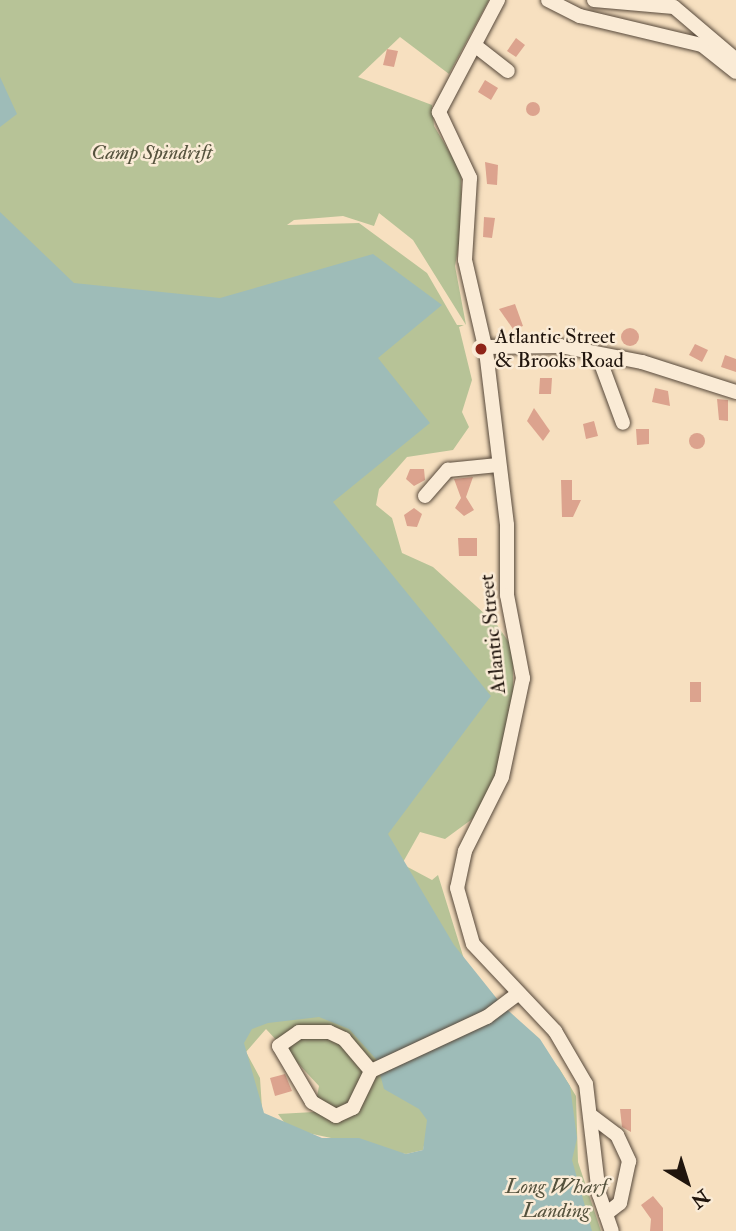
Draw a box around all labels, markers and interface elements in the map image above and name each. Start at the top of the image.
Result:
park label: Camp Spindrift [91,140,213,166]
place label: Atlantic Street & Brooks Road [495,324,624,374]
marker: Atlantic Street & Brooks Road [473,341,489,357]
street label: Atlantic Street [474,573,512,695]
north arrow [652,1147,722,1217]
park label: Long Wharf Landing [505,1174,607,1224]
text: N [686,1184,714,1213]

